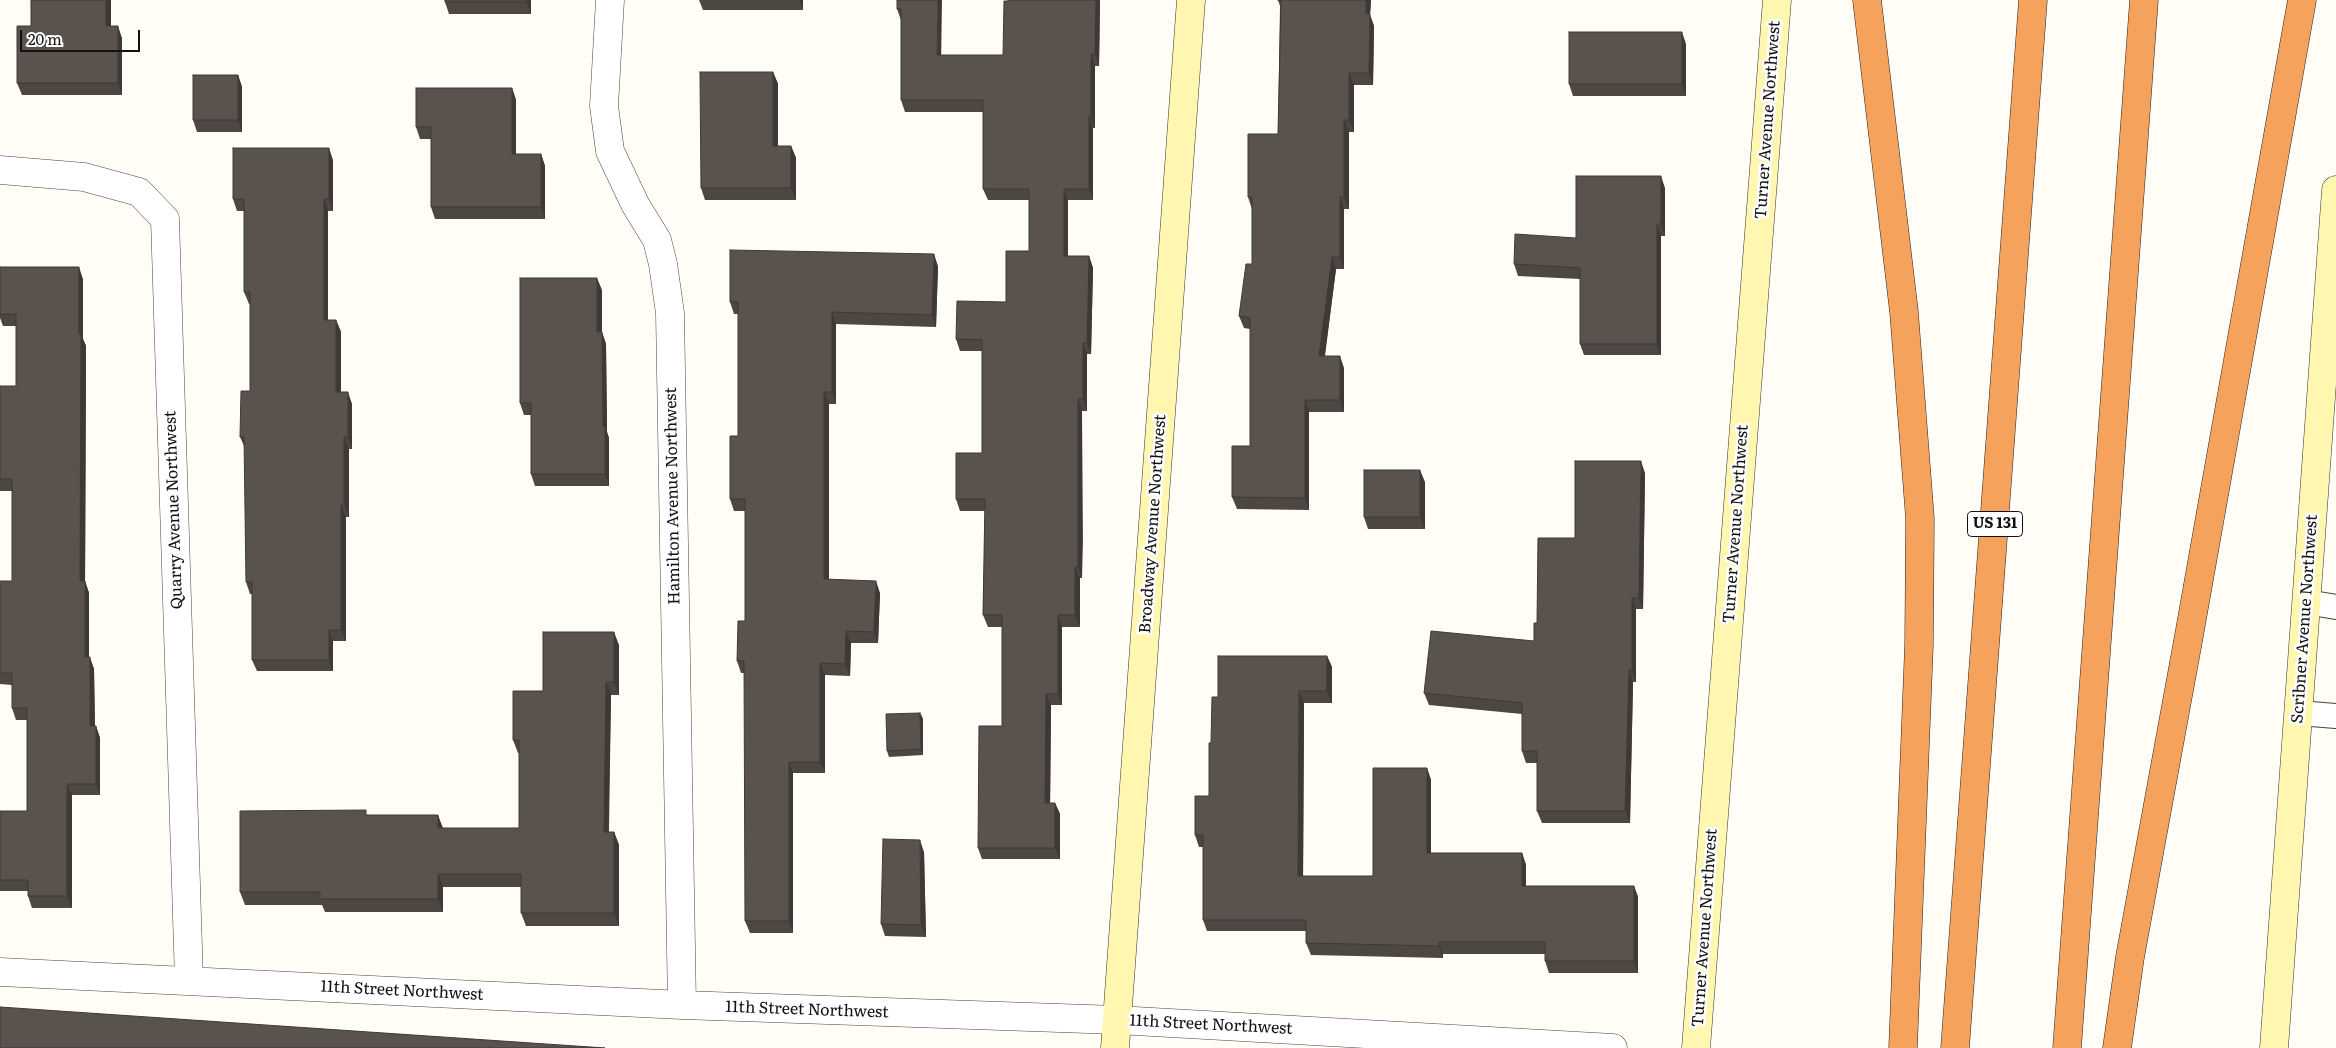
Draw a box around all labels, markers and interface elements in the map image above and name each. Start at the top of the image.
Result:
scale bar [22,20,142,52]
street label: Turner Avenue Northwest [1751,20,1785,220]
text: 20 m [28,27,62,50]
street label: Hamilton Avenue Northwest [662,387,684,605]
street label: Quarry Avenue Northwest [161,410,187,610]
street label: Broadway Avenue Northwest [1136,414,1170,634]
street label: Turner Avenue Northwest [1719,424,1753,624]
road number: US 131 [1968,512,2022,536]
street label: Scribner Avenue Northwest [2288,514,2322,724]
street label: Turner Avenue Northwest [1688,828,1722,1028]
street label: 11th Street Northwest [320,977,484,1005]
street label: 11th Street Northwest [725,998,889,1022]
street label: 11th Street Northwest [1129,1011,1293,1039]

